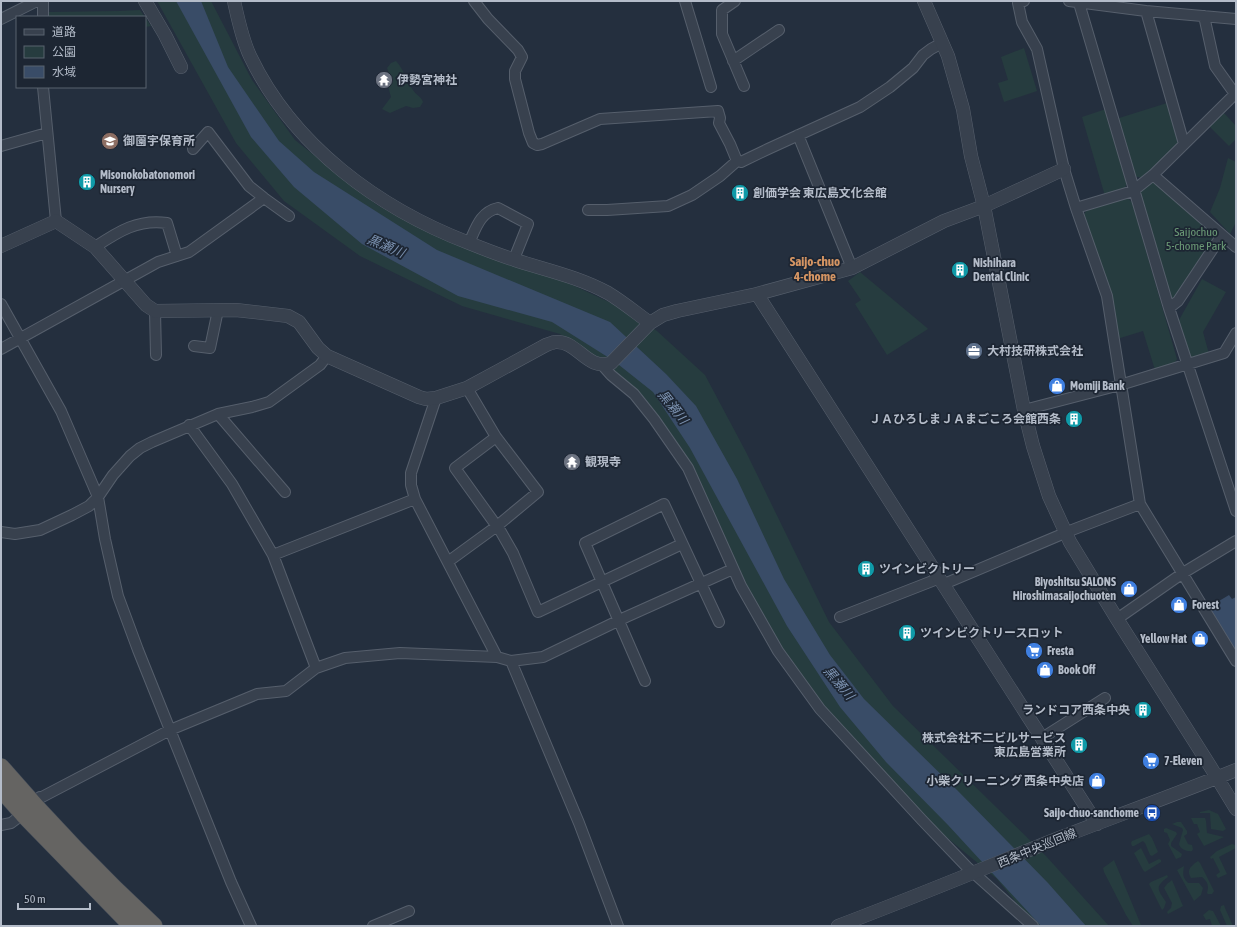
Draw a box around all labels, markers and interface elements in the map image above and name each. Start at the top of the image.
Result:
legend [16,16,146,88]
text: 道路 [52,25,76,39]
text: 公園 [52,45,76,59]
text: 水域 [52,65,76,79]
temple icon: 伊勢宮神社 [374,70,394,90]
place label: 伊勢宮神社 [397,73,457,87]
school or university icon: 御薗宇保育所 [100,131,120,151]
place label: 御薗宇保育所 [123,134,195,148]
place label: Misonokobatonomori Nursery [100,168,195,196]
building icon: Misonokobatonomori Nursery [77,172,97,192]
building icon: 創価学会 東広島文化会館 [730,183,750,203]
place label: 創価学会 東広島文化会館 [753,186,887,200]
park label: Saijochuo 5-chome Park [1166,225,1227,253]
water label: 黒瀬川 [365,231,409,261]
district label: Saijo-chuo 4-chome [790,254,840,284]
place label: Nishihara Dental Clinic [973,256,1030,284]
building icon: Nishihara Dental Clinic [950,260,970,280]
office icon: 大村技研株式会社 [964,341,984,361]
place label: 大村技研株式会社 [987,344,1083,358]
shop icon: Momiji Bank [1047,376,1067,396]
place label: Momiji Bank [1070,379,1125,393]
water label: 黒瀬川 [655,387,692,428]
building icon: ＪＡひろしまＪＡまごころ会館西条 [1064,409,1084,429]
place label: ＪＡひろしまＪＡまごころ会館西条 [869,412,1061,426]
temple icon: 観現寺 [562,452,582,472]
place label: 観現寺 [585,455,621,469]
building icon: ツインビクトリー [856,559,876,579]
place label: ツインビクトリー [879,562,975,576]
place label: Biyoshitsu SALONS Hiroshimasaijochuoten [1013,575,1116,603]
shop icon: Biyoshitsu SALONS Hiroshimasaijochuoten [1119,579,1139,599]
shop icon: Forest [1169,595,1189,615]
place label: Forest [1192,598,1219,612]
building icon: ツインビクトリースロット [897,623,917,643]
place label: ツインビクトリースロット [920,626,1063,640]
shop icon: Yellow Hat [1190,629,1210,649]
place label: Yellow Hat [1139,632,1188,646]
supermarket icon: Fresta [1024,641,1044,661]
place label: Fresta [1047,644,1074,658]
shop icon: Book Off [1035,660,1055,680]
water label: 黒瀬川 [821,663,859,704]
place label: Book Off [1058,663,1096,677]
building icon: ランドコア西条中央 [1133,700,1153,720]
place label: ランドコア西条中央 [1022,703,1130,717]
place label: 株式会社不二ビルサービス 東広島営業所 [922,731,1066,759]
building icon: 株式会社不二ビルサービス 東広島営業所 [1069,735,1089,755]
supermarket icon: 7-Eleven [1141,751,1161,771]
place label: 7-Eleven [1164,754,1202,768]
shop icon: 小柴クリーニング 西条中央店 [1087,771,1107,791]
place label: 小柴クリーニング 西条中央店 [926,774,1084,788]
bus stop icon: Saijo-chuo-sanchome [1142,803,1162,823]
place label: Saijo-chuo-sanchome [1044,806,1140,820]
street label: 西条中央巡回線 [995,826,1079,870]
scale bar [18,885,90,911]
text: 50 m [24,892,46,906]

